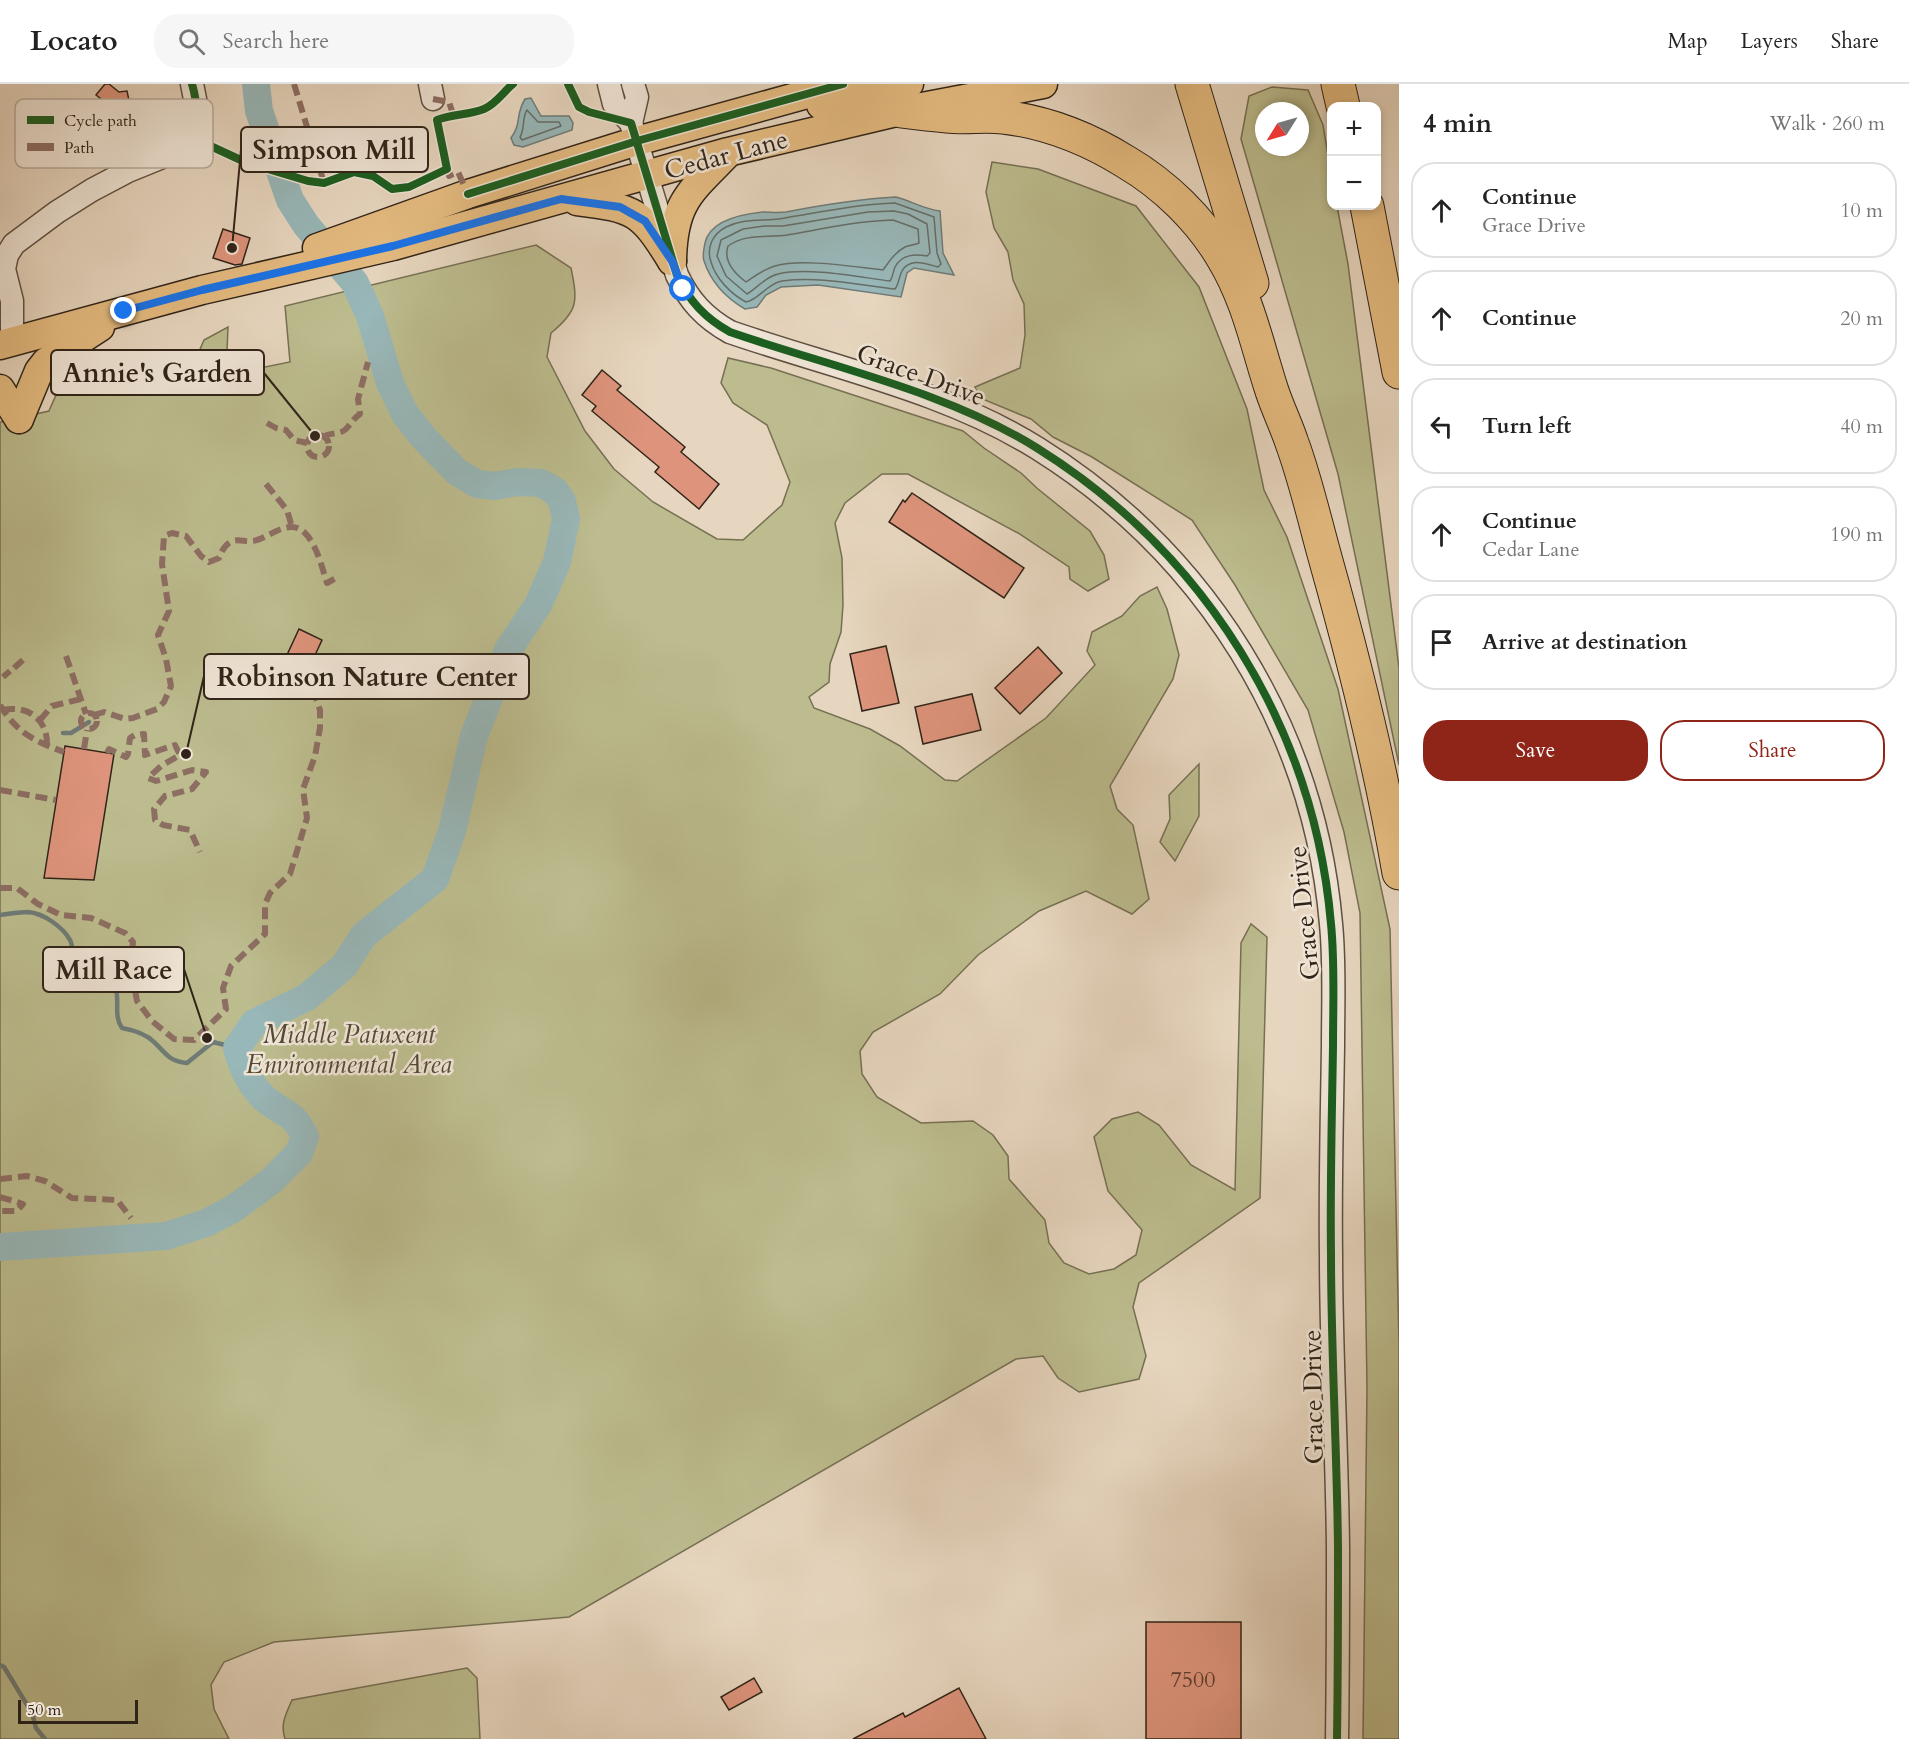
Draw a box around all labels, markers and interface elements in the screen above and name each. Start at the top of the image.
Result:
search box [154,14,574,68]
text: Locato [30,22,118,60]
icon: search [175,25,208,58]
text: Search here [223,26,329,56]
text: Map [1668,27,1708,56]
text: Layers [1741,27,1798,56]
text: Share [1831,27,1879,56]
legend [15,99,213,168]
north arrow [1255,102,1309,156]
map controls [1327,102,1381,210]
button: + [1327,102,1381,156]
text: 4 min [1423,106,1492,141]
text: Cycle path [64,110,137,132]
text: Walk · 260 m [1770,110,1885,137]
street label: Cedar Lane [660,122,792,188]
callout: Simpson Mill [241,127,428,172]
text: Simpson Mill [253,132,416,169]
text: Path [64,137,94,159]
button: − [1327,156,1381,210]
text: Continue [1482,182,1577,212]
icon: ahead [1425,194,1458,227]
text: 10 m [1840,197,1883,224]
text: Grace Drive [1482,212,1586,239]
route start [669,275,695,301]
route end [110,297,136,323]
icon: ahead [1425,302,1458,335]
text: Continue [1482,303,1577,333]
text: 20 m [1840,305,1883,332]
street label: Grace Drive [852,335,990,415]
callout: Annie's Garden [51,350,264,395]
text: Annie's Garden [62,355,252,392]
icon: left [1425,410,1458,443]
text: Turn left [1482,411,1571,441]
text: 40 m [1840,413,1883,440]
text: Continue [1482,506,1577,536]
icon: ahead [1425,518,1458,551]
text: 190 m [1830,521,1883,548]
text: Cedar Lane [1482,536,1580,563]
icon: arrive [1425,626,1458,659]
text: Arrive at destination [1482,627,1687,657]
callout: Robinson Nature Center [204,654,529,699]
text: Robinson Nature Center [217,659,518,696]
button: Save [1423,720,1648,781]
button: Share [1660,720,1885,781]
street label: Grace Drive [1280,844,1328,982]
callout: Mill Race [43,947,184,992]
text: Mill Race [55,952,173,989]
park label: Middle Patuxent Environmental Area [246,1017,452,1082]
street label: Grace Drive [1294,1329,1332,1465]
house number: 7500 [1170,1665,1216,1695]
scale bar [18,1697,138,1724]
text: 50 m [27,1699,61,1721]

